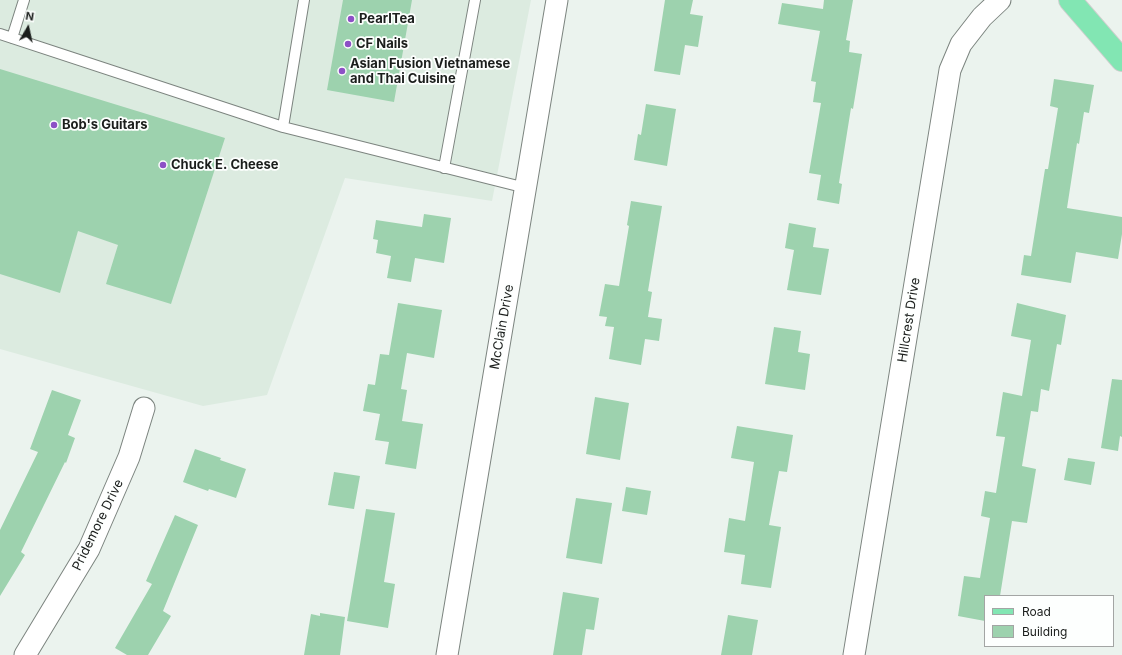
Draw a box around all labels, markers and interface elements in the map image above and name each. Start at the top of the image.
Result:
north arrow [8,8,48,48]
text: N [25,9,35,24]
place label: PearlTea [359,11,415,27]
marker: PearlTea [346,14,356,24]
place label: CF Nails [356,36,408,52]
marker: CF Nails [343,39,353,49]
place label: Asian Fusion Vietnamese and Thai Cuisine [350,56,510,87]
marker: Asian Fusion Vietnamese and Thai Cuisine [337,66,347,76]
place label: Bob's Guitars [62,117,147,133]
marker: Bob's Guitars [49,120,59,130]
place label: Chuck E. Cheese [171,157,279,173]
marker: Chuck E. Cheese [158,160,168,170]
street label: Hillcrest Drive [895,276,923,364]
street label: McClain Drive [487,283,517,371]
street label: Pridemore Drive [69,477,127,573]
legend [984,595,1114,647]
text: Road [1022,604,1051,619]
text: Building [1022,624,1067,639]

